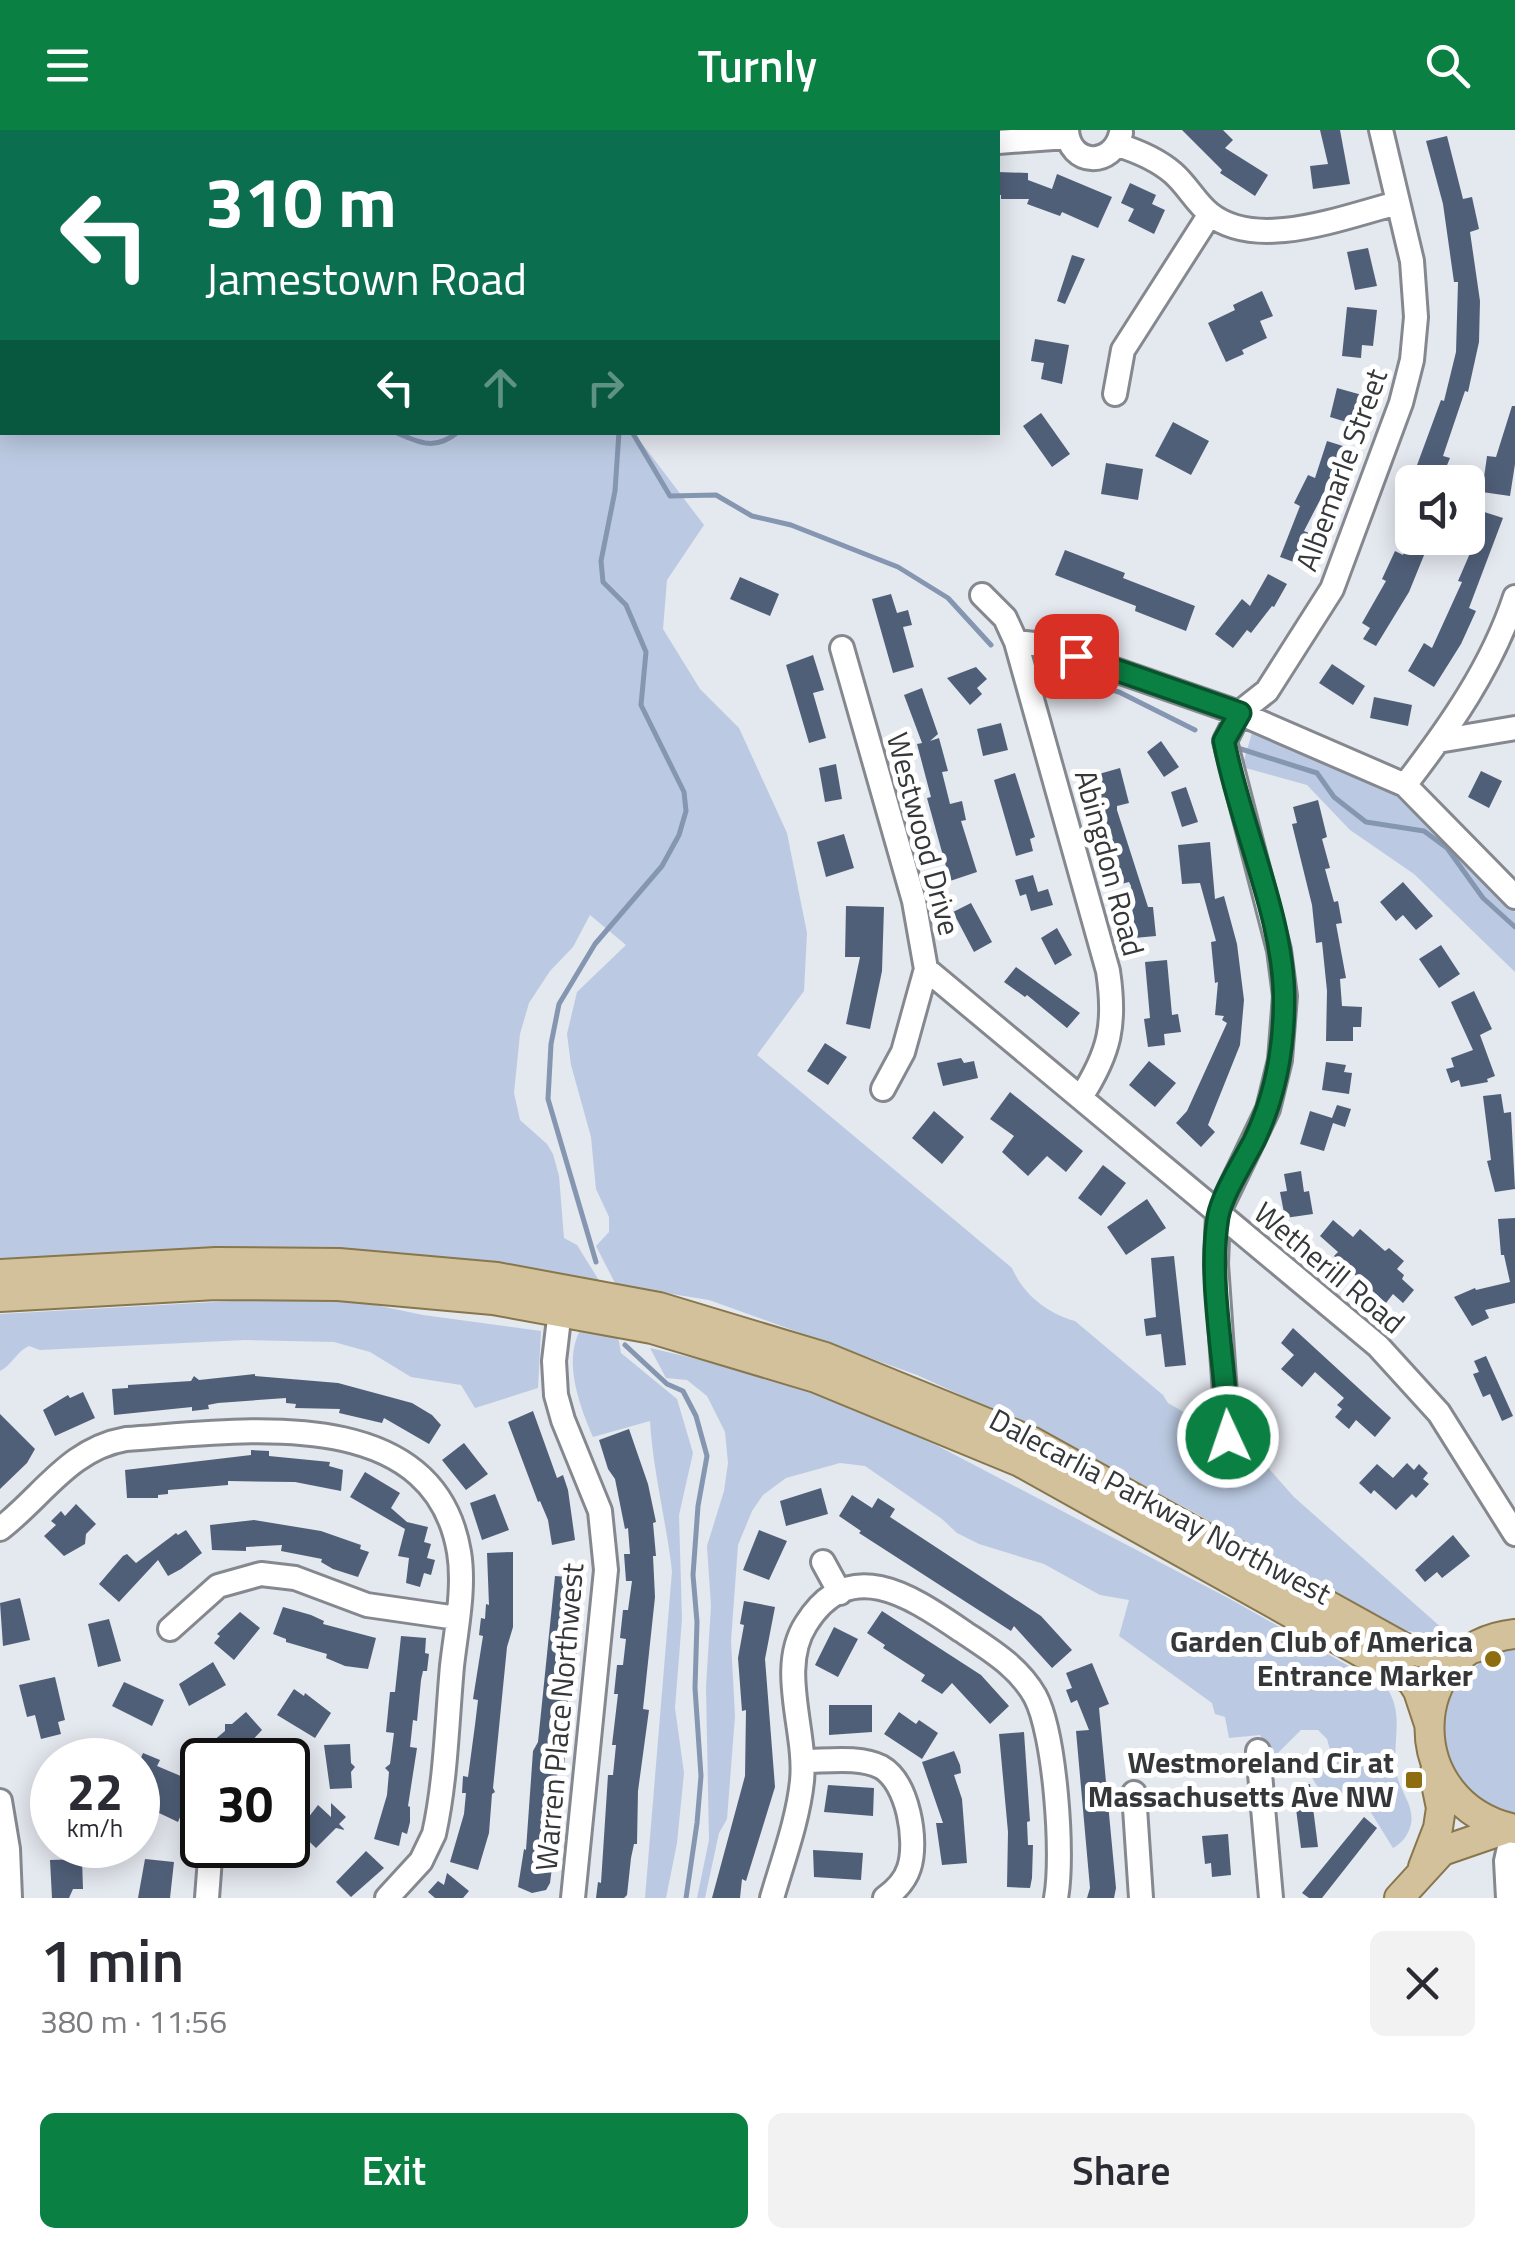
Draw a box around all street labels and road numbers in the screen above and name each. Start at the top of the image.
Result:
street label: Albemarle Street [1283,362,1399,577]
street label: Westwood Drive [875,727,973,940]
street label: Abingdon Road [1063,764,1157,961]
street label: Wetherill Road [1244,1190,1415,1344]
street label: Dalecarlia Parkway Northwest [981,1396,1340,1616]
street label: Warren Place Northwest [523,1560,595,1873]

